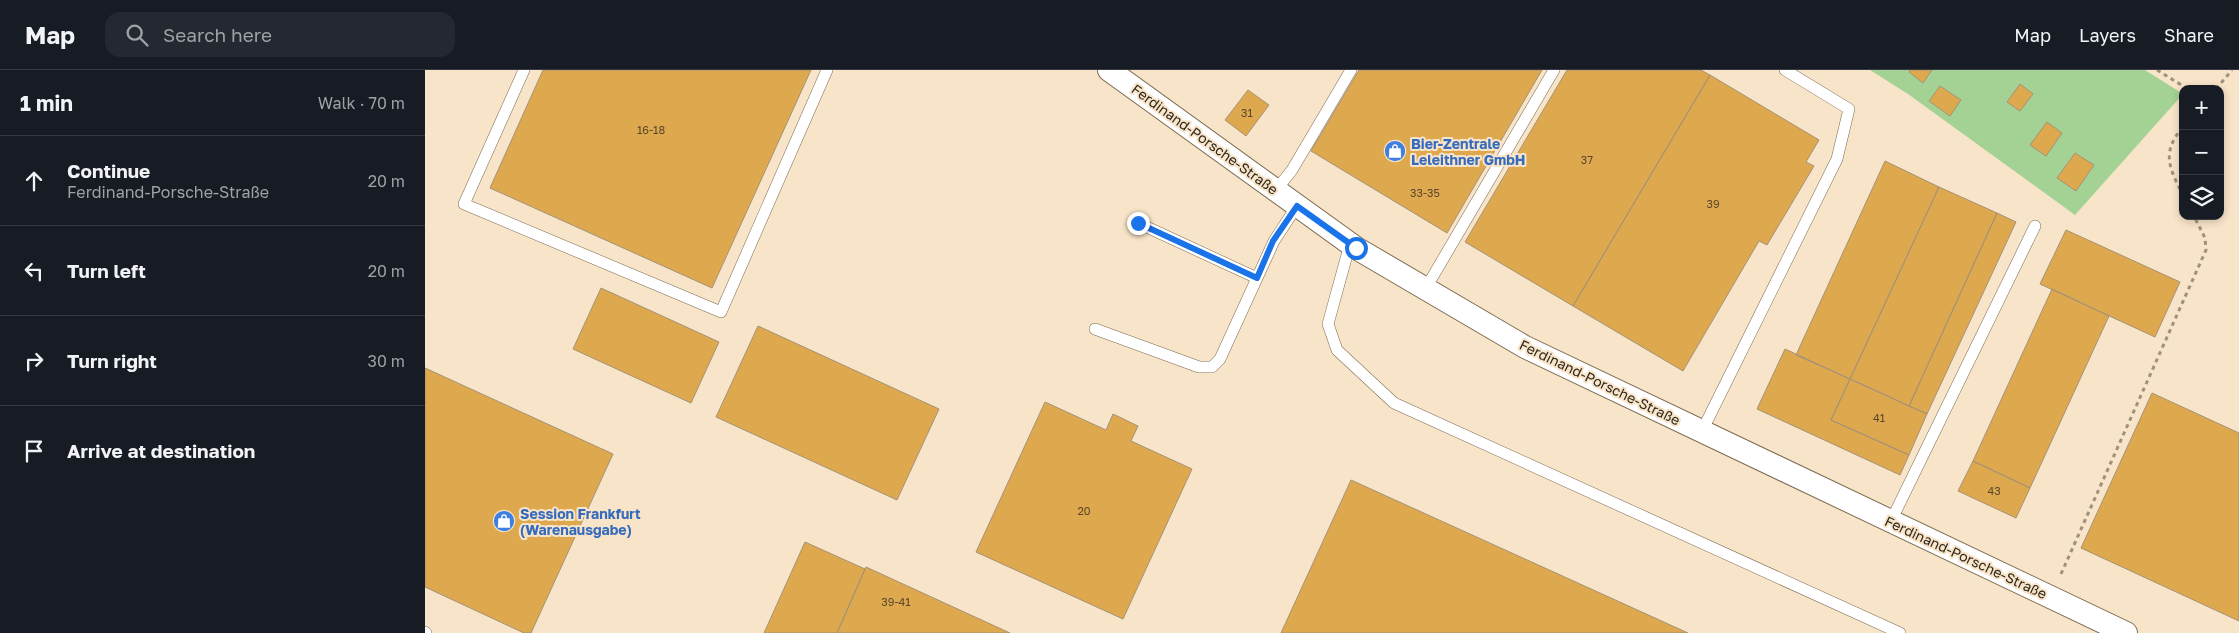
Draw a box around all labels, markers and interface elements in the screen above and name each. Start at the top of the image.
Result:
search box [105,12,455,57]
text: Map [25,20,75,49]
icon: search [123,21,151,49]
text: Search here [163,23,272,46]
text: Map [2014,24,2051,46]
text: Layers [2079,24,2136,46]
text: Share [2164,24,2214,46]
street label: Ferdinand-Porsche-Straße [1128,80,1282,198]
map controls [2179,85,2224,220]
button: + [2179,85,2224,130]
text: 1 min [20,90,73,116]
text: Walk · 70 m [318,93,405,113]
house number: 31 [1241,106,1253,119]
house number: 16-18 [637,123,665,136]
button: − [2179,130,2224,175]
place label: Bier-Zentrale Leleithner GmbH [1411,135,1526,168]
shop icon: Bier-Zentrale Leleithner GmbH [1383,139,1407,163]
house number: 37 [1581,153,1593,166]
text: Continue [67,159,150,182]
icon: ahead [20,167,48,195]
text: 20 m [368,171,405,191]
button: layers [2179,175,2224,220]
text: Ferdinand-Porsche-Straße [67,182,269,202]
house number: 33-35 [1410,186,1440,199]
house number: 39 [1706,197,1720,210]
route end [1127,212,1150,235]
route start [1345,237,1368,260]
icon: left [20,257,48,285]
text: Turn left [67,259,146,282]
text: 20 m [368,261,405,281]
street label: Ferdinand-Porsche-Straße [1517,336,1683,428]
icon: right [20,347,48,375]
text: Turn right [67,349,157,372]
text: 30 m [368,351,405,371]
house number: 41 [1873,411,1885,424]
icon: arrive [20,437,48,465]
text: Arrive at destination [67,439,255,462]
house number: 43 [1987,484,2001,497]
house number: 20 [1077,504,1091,517]
place label: Session Frankfurt (Warenausgabe) [520,505,641,538]
shop icon: Session Frankfurt (Warenausgabe) [492,509,516,533]
street label: Ferdinand-Porsche-Straße [1882,512,2050,602]
house number: 39-41 [881,595,911,608]

